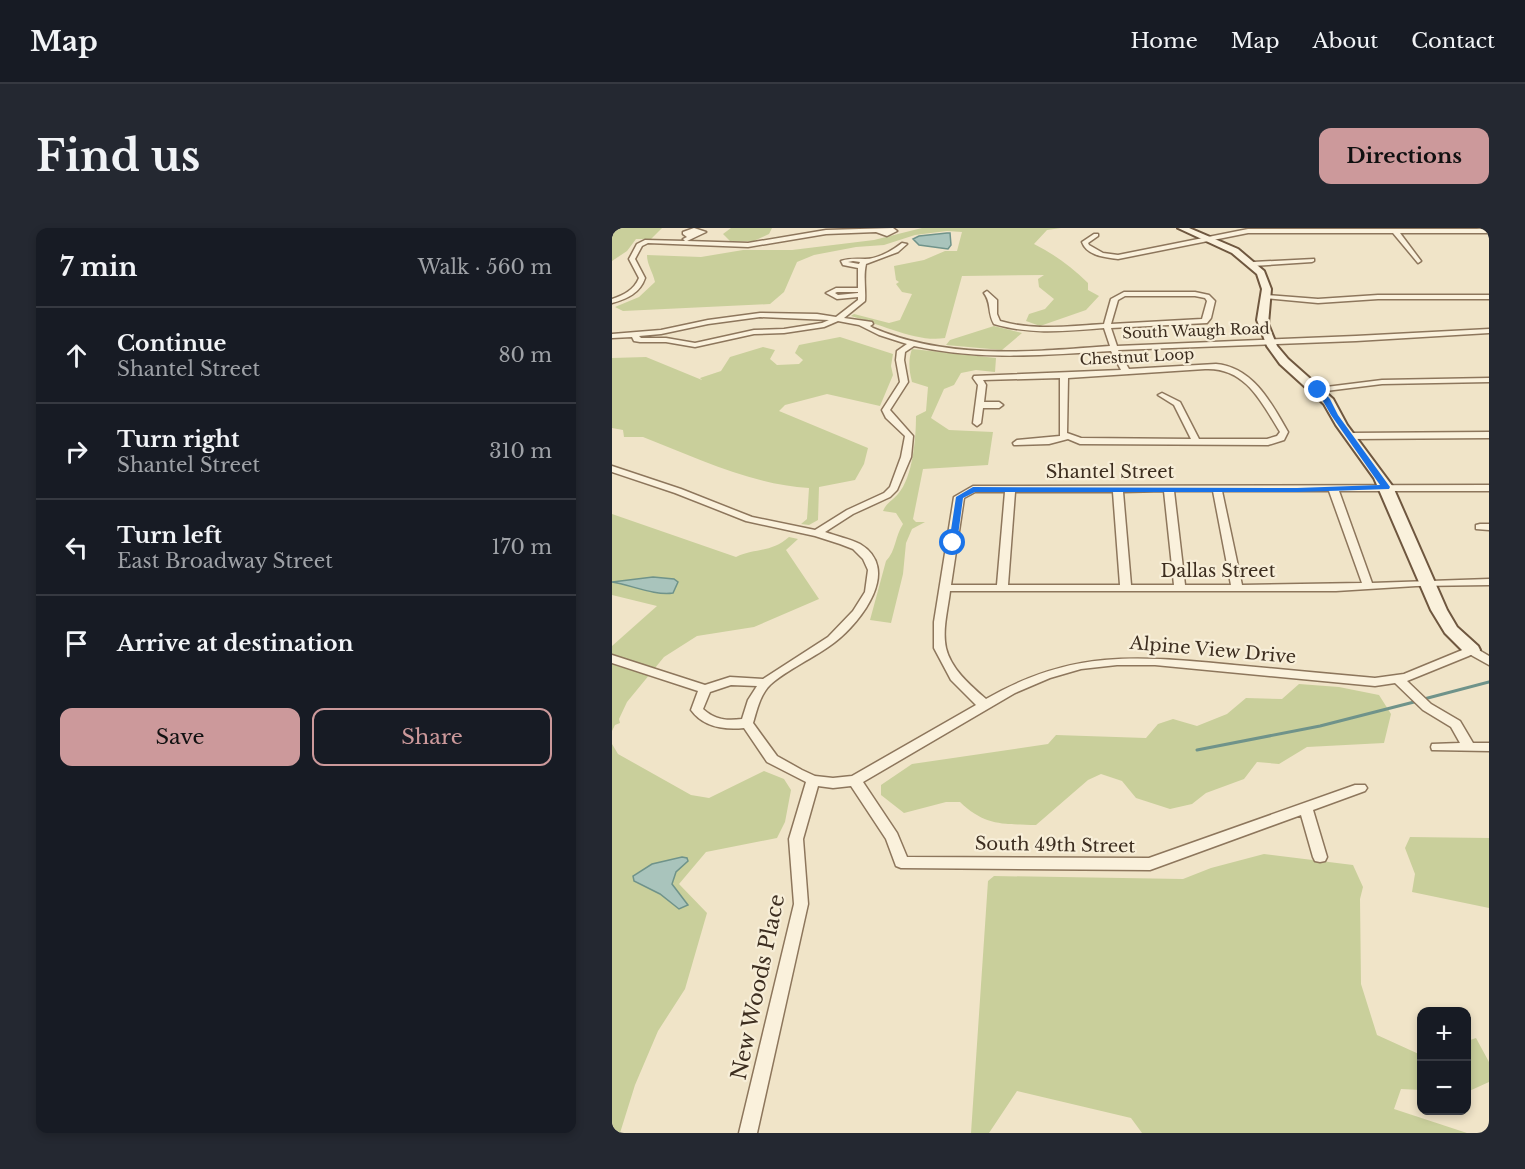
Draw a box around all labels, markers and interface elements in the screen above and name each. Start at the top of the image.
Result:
text: Map [30,24,98,59]
text: Home [1131,28,1198,54]
text: Map [1231,28,1279,54]
text: About [1312,28,1378,54]
text: Contact [1411,28,1495,54]
button: Directions [1319,128,1489,184]
text: Find us [36,130,200,182]
text: 7 min [60,251,137,283]
text: Walk · 560 m [418,255,552,279]
street label: South Waugh Road [1122,318,1270,343]
text: Continue [117,330,226,357]
icon: ahead [60,339,93,372]
text: 80 m [498,343,552,367]
street label: Chestnut Loop [1079,344,1195,369]
text: Shantel Street [117,357,260,381]
route end [1304,376,1330,402]
text: Turn right [117,426,239,453]
icon: right [60,435,93,468]
text: 310 m [489,439,552,463]
text: Shantel Street [117,453,260,477]
street label: Shantel Street [1046,461,1175,483]
text: Turn left [117,522,222,549]
route start [939,529,965,555]
icon: left [60,531,93,564]
text: 170 m [492,535,552,559]
text: East Broadway Street [117,549,333,573]
street label: Dallas Street [1161,560,1276,582]
icon: arrive [60,627,93,660]
text: Arrive at destination [117,630,354,657]
street label: Alpine View Drive [1128,632,1297,668]
button: Save [60,708,300,766]
button: Share [312,708,552,766]
street label: South 49th Street [975,833,1136,857]
street label: New Woods Place [726,892,790,1082]
map controls [1417,1007,1471,1115]
button: + [1417,1007,1471,1061]
button: − [1417,1061,1471,1115]

